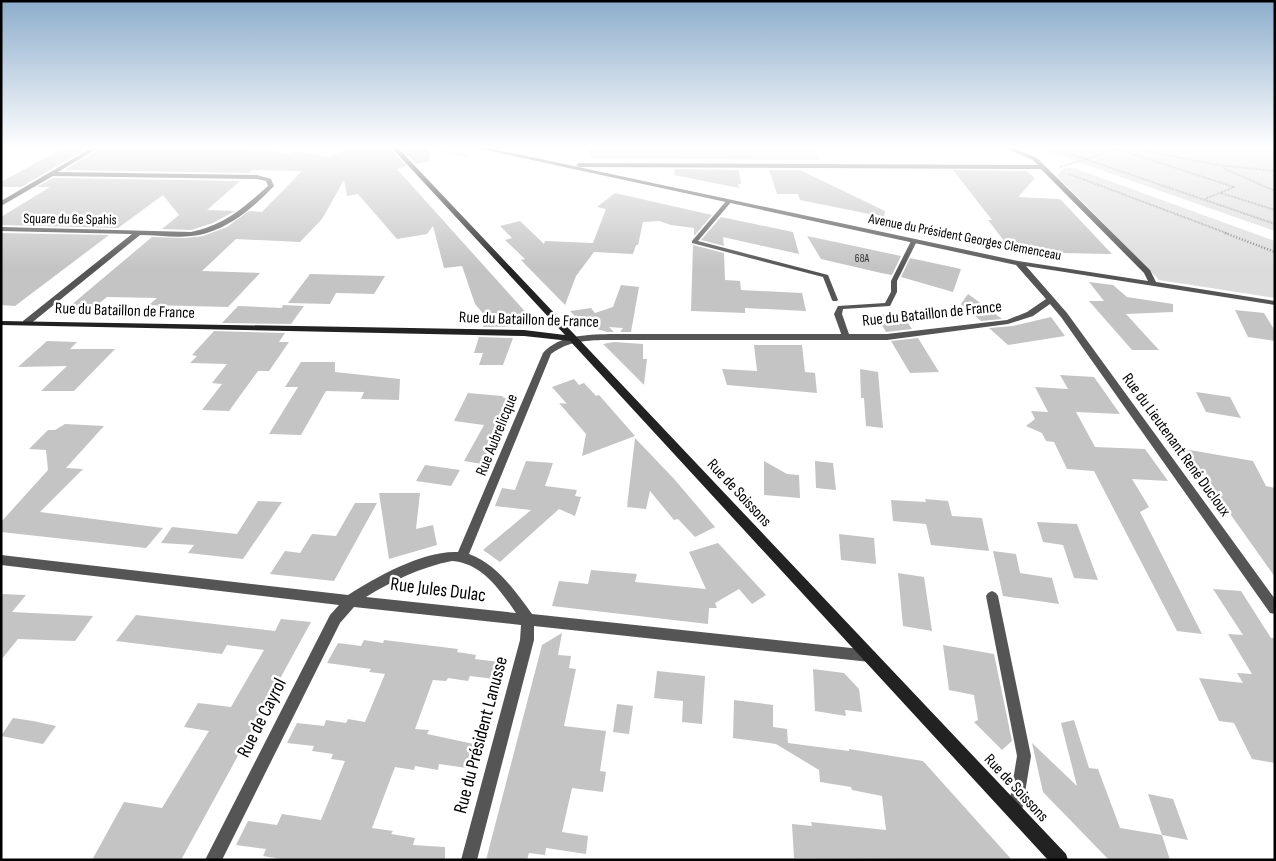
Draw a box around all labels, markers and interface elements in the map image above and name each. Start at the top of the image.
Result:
street label: Square du 6e Spahis [23,210,117,228]
street label: Avenue du Président Georges Clemenceau [866,210,1063,264]
house number: 68A [855,252,869,265]
street label: Rue du Bataillon de France [861,297,1003,331]
street label: Rue du Bataillon de France [55,299,195,323]
street label: Rue du Bataillon de France [459,308,599,332]
street label: Rue du Lieutenant René Ducloux [1118,370,1234,520]
street label: Rue Aubrelicque [472,391,522,479]
street label: Rue de Soissons [703,455,775,531]
street label: Rue Jules Dulac [389,573,487,607]
street label: Rue du Président Lanusse [449,654,513,816]
street label: Rue de Cayrol [232,674,292,762]
street label: Rue de Soissons [980,750,1052,826]

